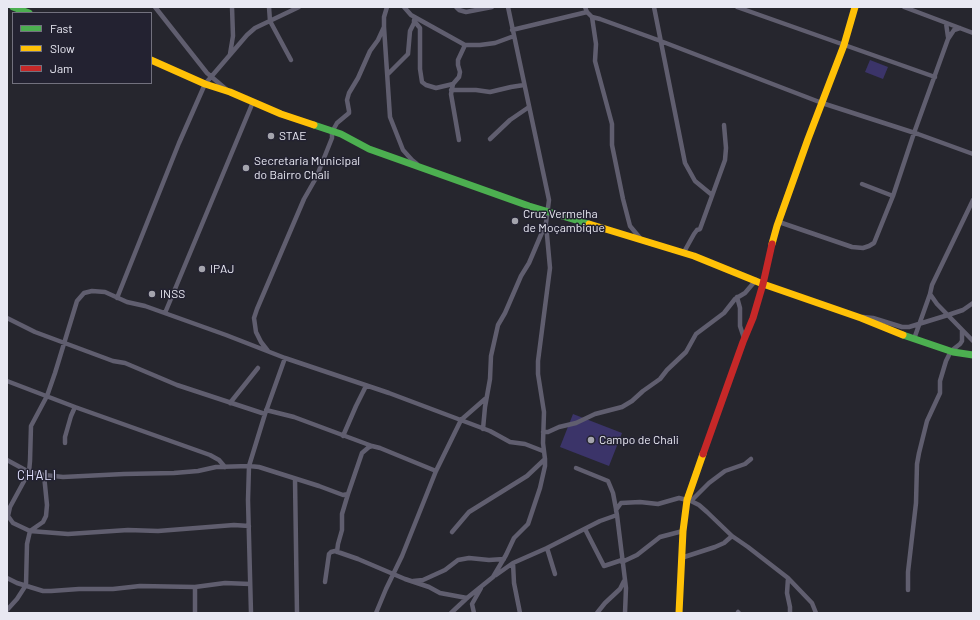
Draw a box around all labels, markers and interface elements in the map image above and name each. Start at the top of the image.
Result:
legend [12,12,152,84]
text: Fast [50,21,73,35]
text: Slow [50,41,75,55]
text: Jam [50,61,73,75]
place label: STAE [279,129,306,143]
marker: STAE [266,131,276,141]
place label: Secretaria Municipal do Bairro Chali [254,154,360,182]
marker: Secretaria Municipal do Bairro Chali [241,163,251,173]
place label: Cruz Vermelha de Moçambique [523,207,605,235]
marker: Cruz Vermelha de Moçambique [510,216,520,226]
place label: IPAJ [210,262,234,276]
marker: IPAJ [197,264,207,274]
place label: INSS [160,287,185,301]
marker: INSS [147,289,157,299]
place label: Campo de Chali [599,433,679,447]
marker: Campo de Chali [586,435,596,445]
district label: CHALI [17,468,57,484]

